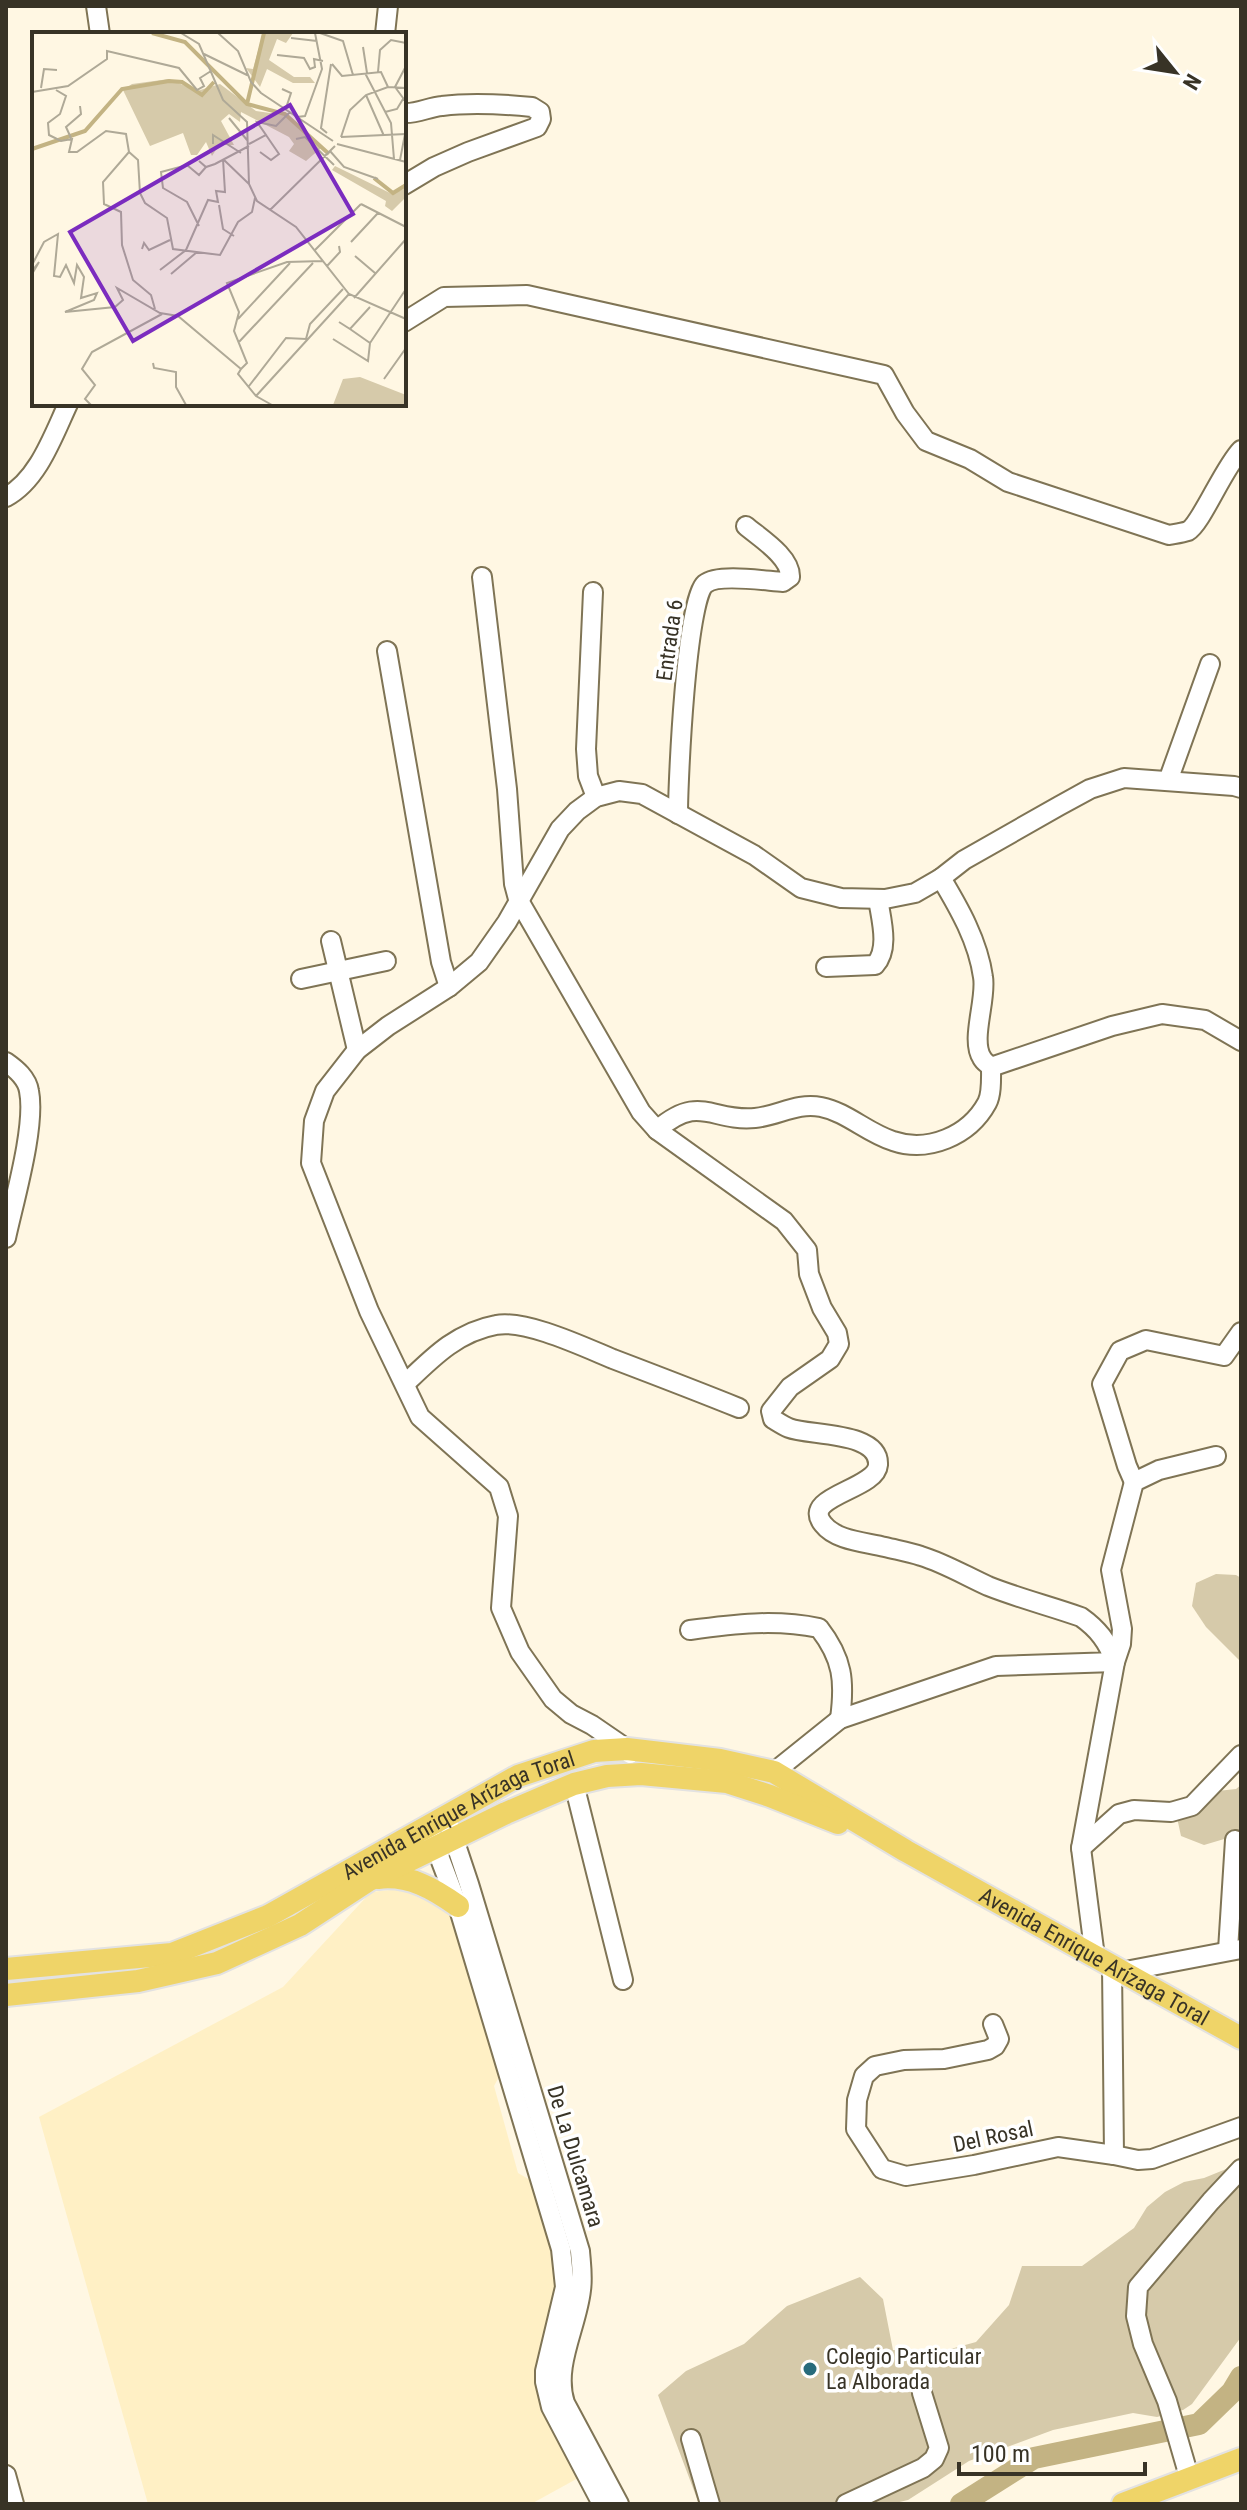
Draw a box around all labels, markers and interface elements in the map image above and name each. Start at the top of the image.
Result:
inset map [32,32,406,406]
north arrow [1135,32,1215,112]
text: N [1178,70,1206,94]
street label: Entrada 6 [651,598,688,683]
street label: Avenida Enrique Arízaga Toral [338,1746,578,1885]
street label: Avenida Enrique Arízaga Toral [975,1883,1213,2030]
street label: De La Dulcamara [542,2082,609,2230]
street label: Del Rosal [951,2116,1035,2157]
place label: Colegio Particular La Alborada [826,2344,982,2394]
marker: Colegio Particular La Alborada [801,2360,819,2378]
scale bar [959,2426,1145,2476]
text: 100 m [971,2440,1030,2468]

